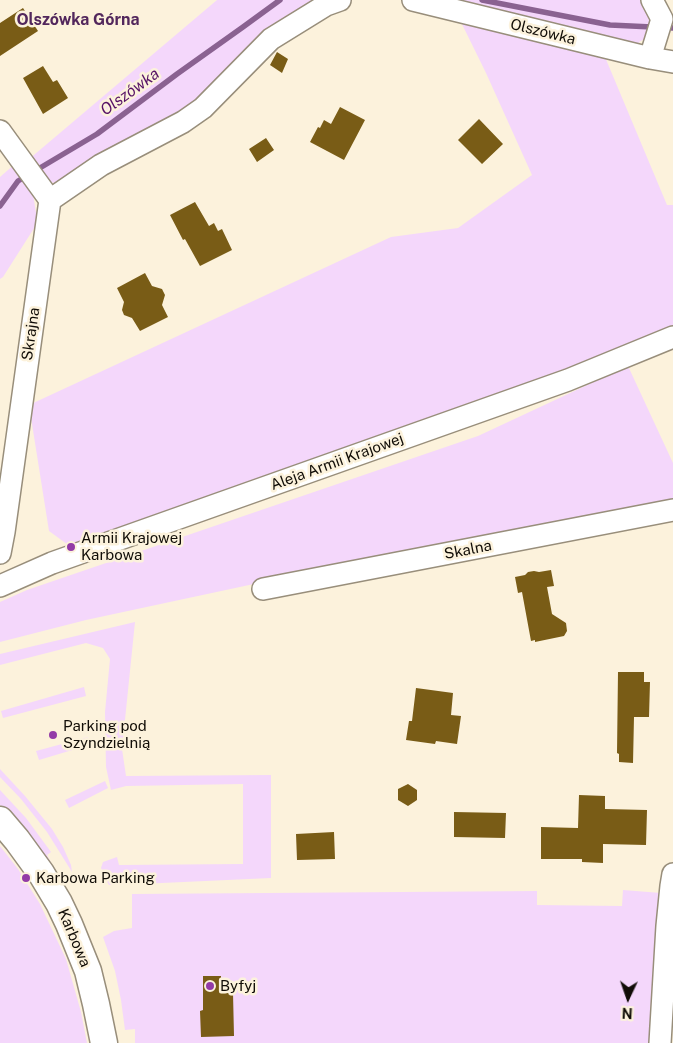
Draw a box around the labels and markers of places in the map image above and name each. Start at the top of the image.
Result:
place label: Armii Krajowej Karbowa [81,529,182,564]
marker: Armii Krajowej Karbowa [65,541,77,553]
place label: Parking pod Szyndzielnią [63,717,150,752]
marker: Parking pod Szyndzielnią [47,729,59,741]
place label: Karbowa Parking [36,869,155,887]
marker: Karbowa Parking [20,872,32,884]
place label: Byfyj [220,977,256,995]
marker: Byfyj [204,980,216,992]

